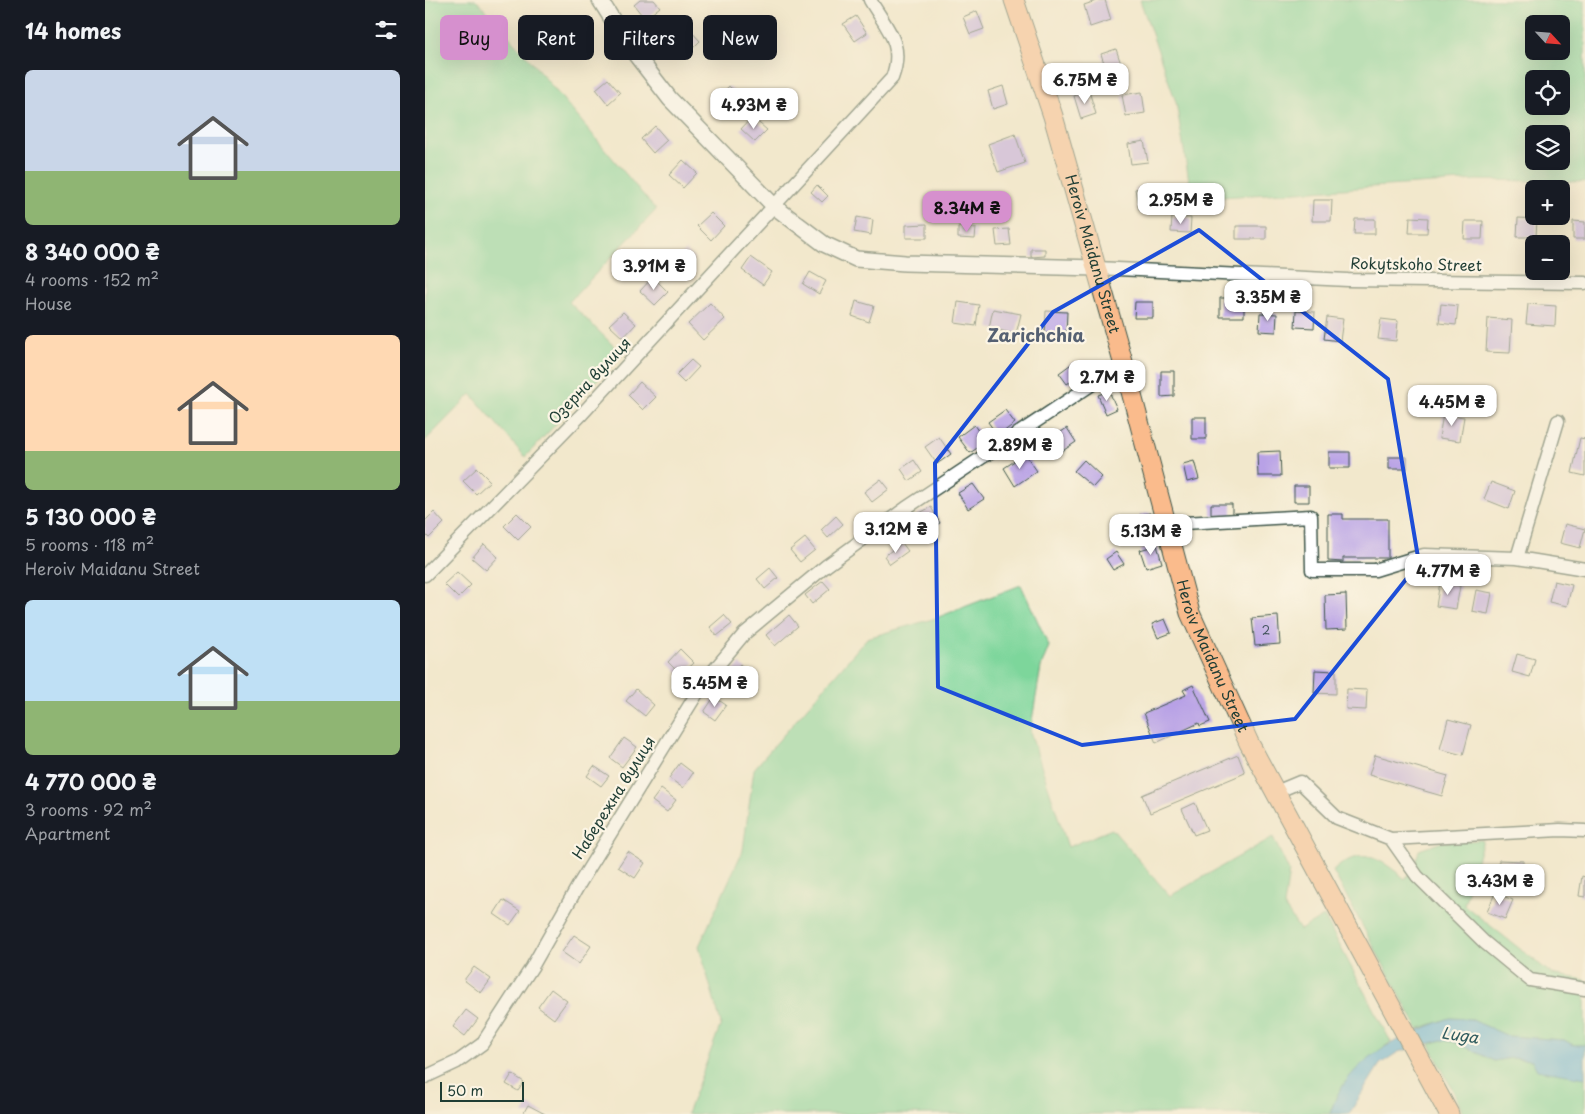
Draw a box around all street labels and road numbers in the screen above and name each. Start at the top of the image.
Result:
street label: Heroiv Maidanu Street [1060,172,1127,336]
street label: Rokytskoho Street [1350,251,1482,276]
street label: Озерна вулиця [542,331,635,429]
street label: Heroiv Maidanu Street [1172,577,1256,736]
street label: Набережна вулиця [566,731,660,863]

